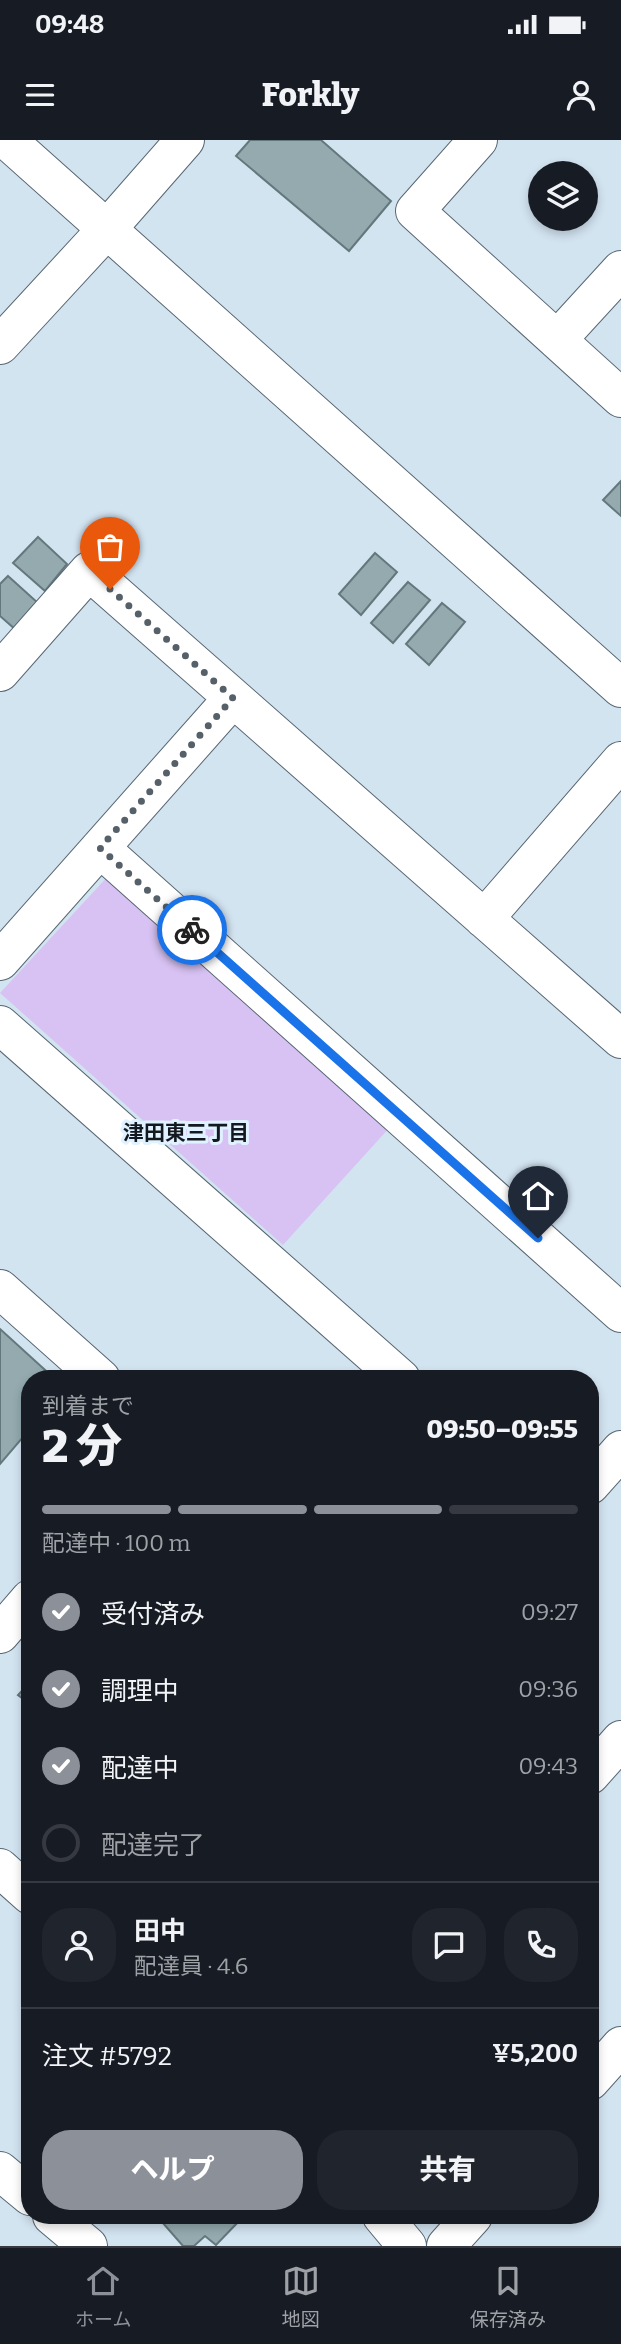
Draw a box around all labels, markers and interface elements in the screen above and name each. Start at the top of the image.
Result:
text: 09:48 [35,9,104,40]
icon: menu [21,76,59,114]
text: Forkly [262,76,359,114]
icon: person [562,76,600,114]
map controls [528,161,598,231]
button: layers [528,161,598,231]
pin [80,517,140,589]
icon: bag [91,528,129,566]
courier [157,895,227,965]
icon: bike [173,911,211,949]
district label: 津田東三丁目 [123,1120,249,1146]
pin [508,1166,568,1238]
icon: home [519,1177,557,1215]
text: 到着まで [42,1392,134,1420]
text: 09:50–09:55 [427,1414,578,1445]
text: 2 分 [42,1419,122,1474]
text: 配達中 · 100 m [42,1529,190,1557]
icon: check [42,1593,80,1631]
text: 09:27 [521,1598,578,1626]
text: 受付済み [101,1599,205,1630]
icon: check [42,1670,80,1708]
text: 09:36 [518,1675,578,1703]
text: 調理中 [101,1676,179,1707]
icon: check [42,1747,80,1785]
text: 09:43 [518,1752,578,1780]
text: 配達中 [101,1753,179,1784]
text: 配達完了 [101,1830,205,1861]
button: person [42,1908,116,1982]
button: chat [412,1908,486,1982]
button: phone [504,1908,578,1982]
text: 田中 [134,1916,186,1947]
text: 配達員 · 4.6 [134,1952,248,1980]
text: ¥5,200 [492,2038,578,2069]
text: 注文 #5792 [42,2041,172,2072]
button: ヘルプ [42,2130,303,2210]
button: 共有 [317,2130,578,2210]
tab: ホーム [75,2262,132,2331]
tab: 地図 [282,2262,320,2331]
tab: 保存済み [470,2262,546,2331]

